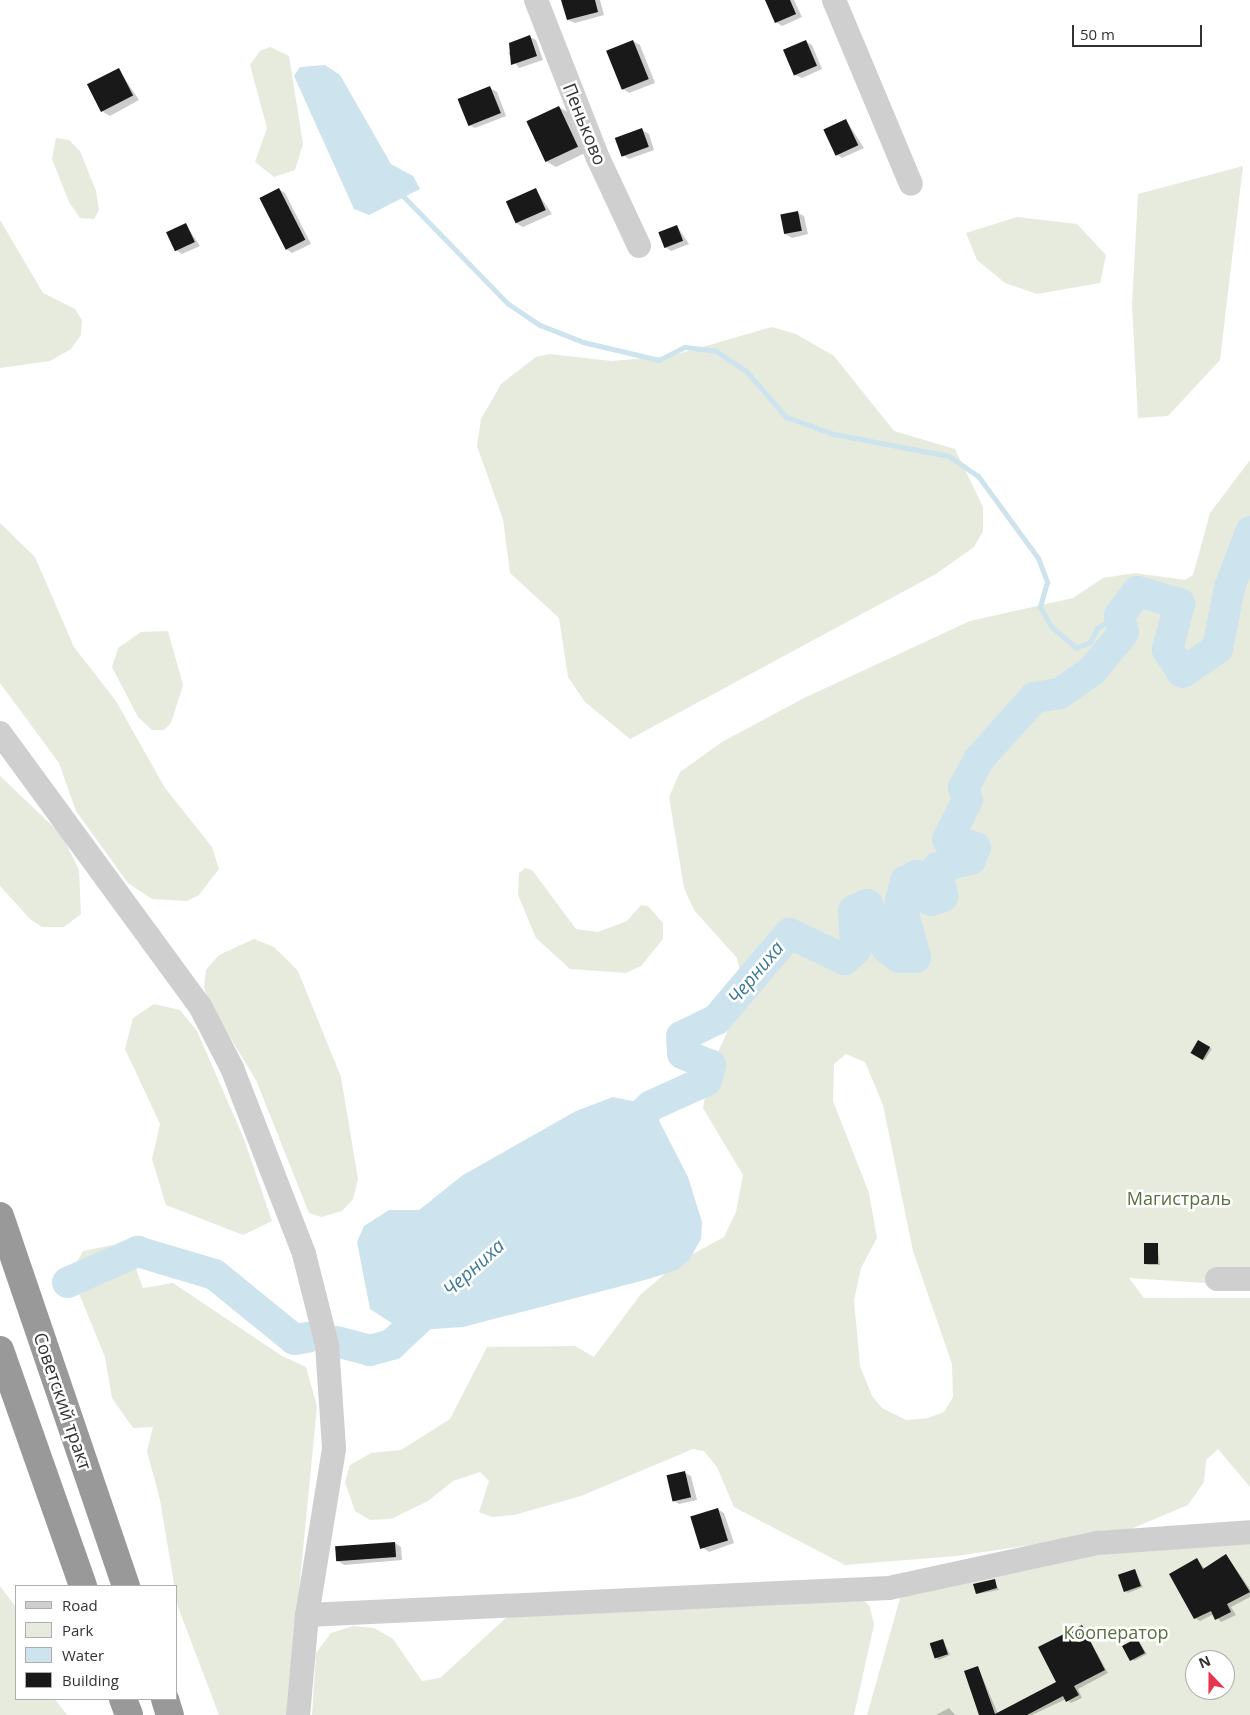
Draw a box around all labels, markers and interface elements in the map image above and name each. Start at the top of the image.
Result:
scale bar [1075,15,1205,47]
text: 50 m [1080,24,1115,44]
street label: Пеньково [559,80,611,168]
water label: Черниха [723,937,789,1009]
park label: Магистраль [1127,1187,1231,1209]
water label: Черниха [439,1235,509,1301]
street label: Советский тракт [29,1329,97,1473]
legend [15,1585,178,1700]
text: Road [62,1595,98,1615]
text: Park [62,1620,93,1640]
park label: Кооператор [1063,1621,1169,1643]
text: Water [62,1645,104,1665]
north arrow [1185,1650,1235,1700]
text: N [1196,1651,1213,1673]
text: Building [62,1670,119,1690]

